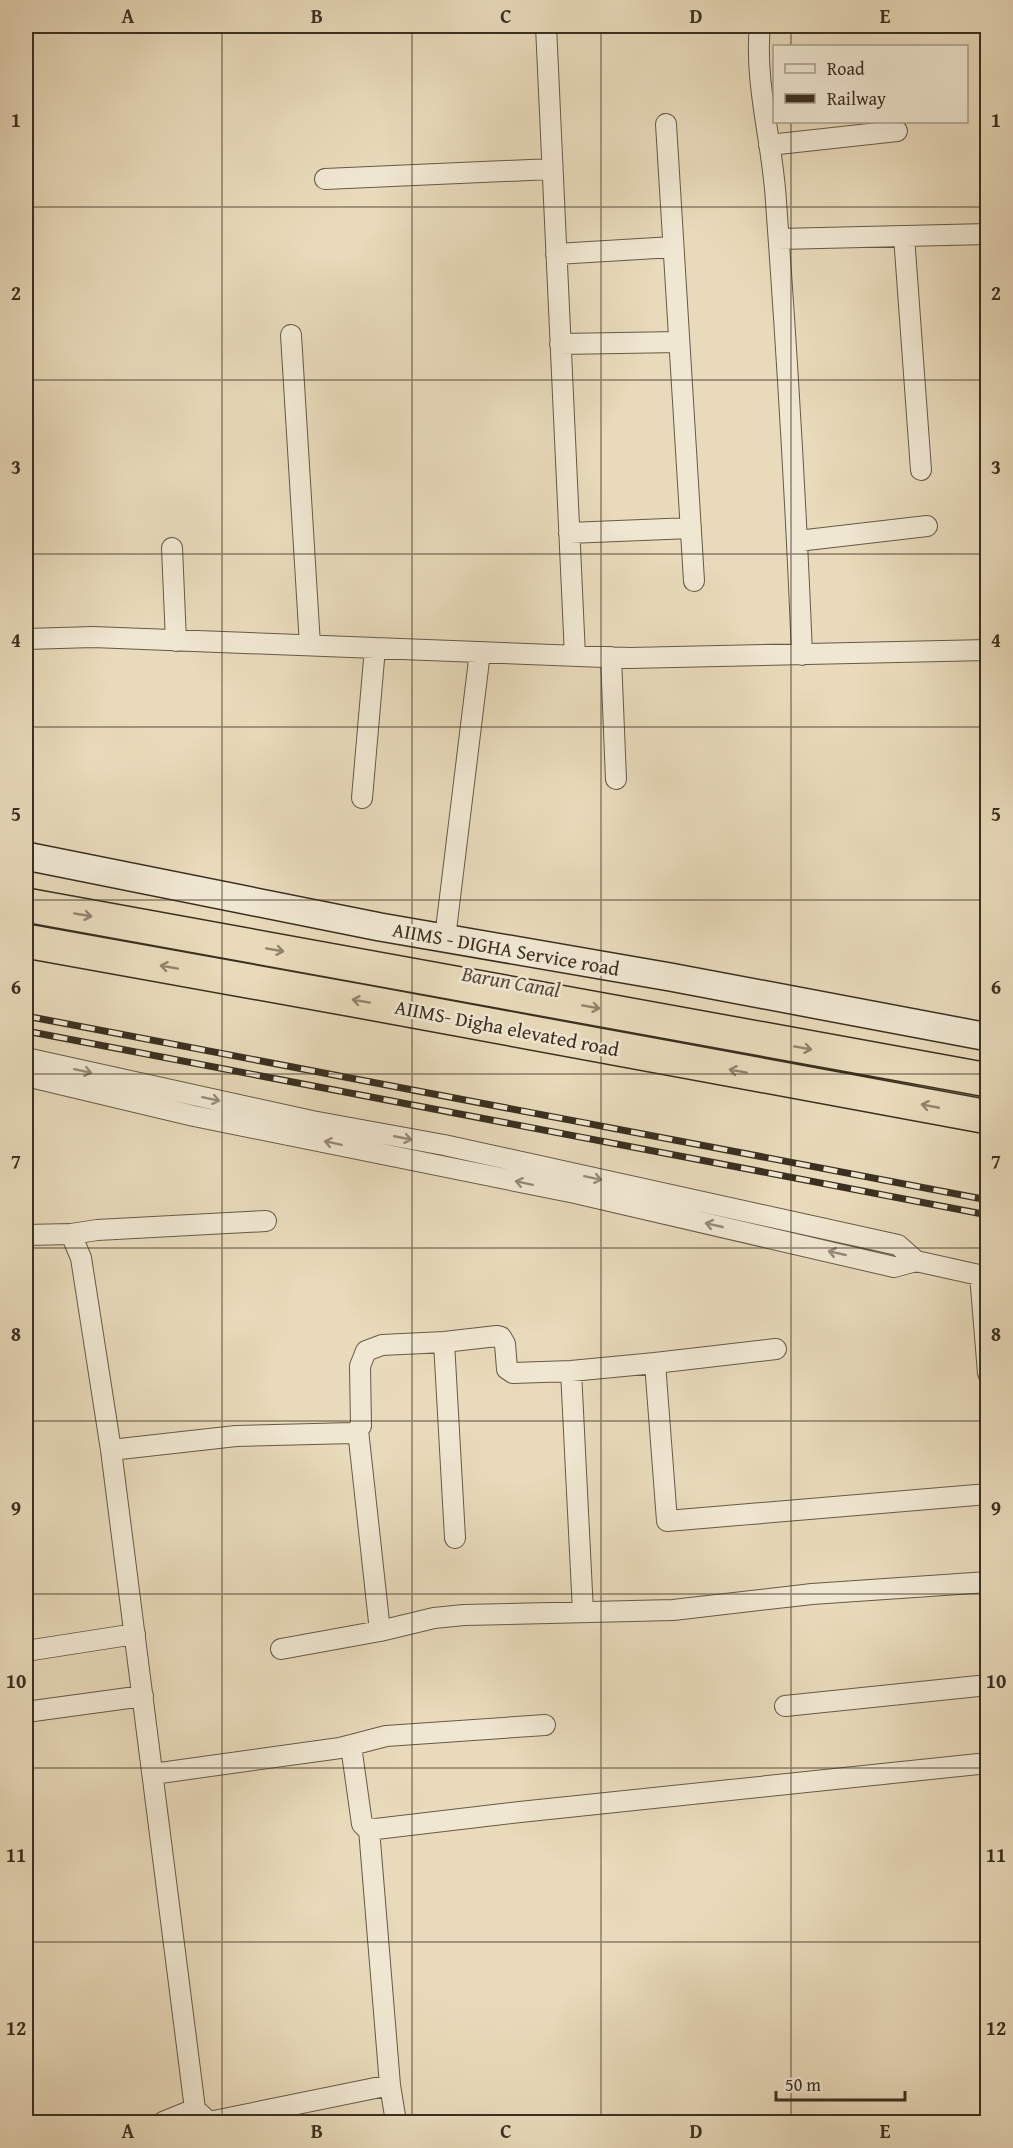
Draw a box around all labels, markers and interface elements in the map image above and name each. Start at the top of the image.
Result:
text: A [122,1,135,30]
text: B [311,1,323,30]
text: C [500,1,512,30]
text: D [689,1,703,30]
text: E [880,1,891,30]
legend [773,45,968,123]
text: Road [827,55,865,82]
text: Railway [827,85,886,112]
text: 1 [11,105,21,134]
text: 1 [991,105,1001,134]
text: 2 [11,278,21,307]
text: 2 [991,278,1001,307]
text: 3 [11,452,21,481]
text: 3 [991,452,1001,481]
text: 4 [11,625,21,654]
text: 4 [991,625,1001,654]
text: 5 [11,799,21,828]
text: 5 [991,799,1001,828]
one-way arrow [73,910,92,921]
street label: AIIMS - DIGHA Service road [390,914,622,983]
one-way arrow [265,945,284,956]
water label: Barun Canal [459,957,563,1005]
one-way arrow [159,961,179,972]
text: 6 [11,972,21,1001]
text: 6 [991,972,1001,1001]
street label: AIIMS- Digha elevated road [392,992,622,1064]
one-way arrow [351,995,371,1006]
one-way arrow [580,1002,600,1013]
one-way arrow [793,1042,812,1053]
one-way arrow [73,1065,92,1077]
one-way arrow [729,1065,749,1076]
one-way arrow [201,1094,221,1105]
one-way arrow [921,1100,940,1111]
one-way arrow [392,1132,412,1143]
one-way arrow [323,1137,343,1148]
text: 7 [11,1146,21,1175]
text: 7 [991,1146,1001,1175]
one-way arrow [584,1172,603,1184]
one-way arrow [514,1176,533,1188]
one-way arrow [705,1219,724,1230]
one-way arrow [828,1247,847,1259]
text: 8 [11,1319,21,1348]
text: 8 [991,1319,1001,1348]
text: 9 [11,1493,21,1522]
text: 9 [991,1493,1001,1522]
text: 10 [6,1666,26,1695]
text: 10 [986,1666,1006,1695]
text: 11 [6,1840,26,1869]
text: 11 [986,1840,1006,1869]
text: 12 [6,2013,26,2042]
text: 12 [986,2013,1006,2042]
scale bar [776,2064,905,2102]
text: 50 m [785,2071,821,2098]
text: A [122,2116,135,2145]
text: B [311,2116,323,2145]
text: C [500,2116,512,2145]
text: D [689,2116,703,2145]
text: E [880,2116,891,2145]

